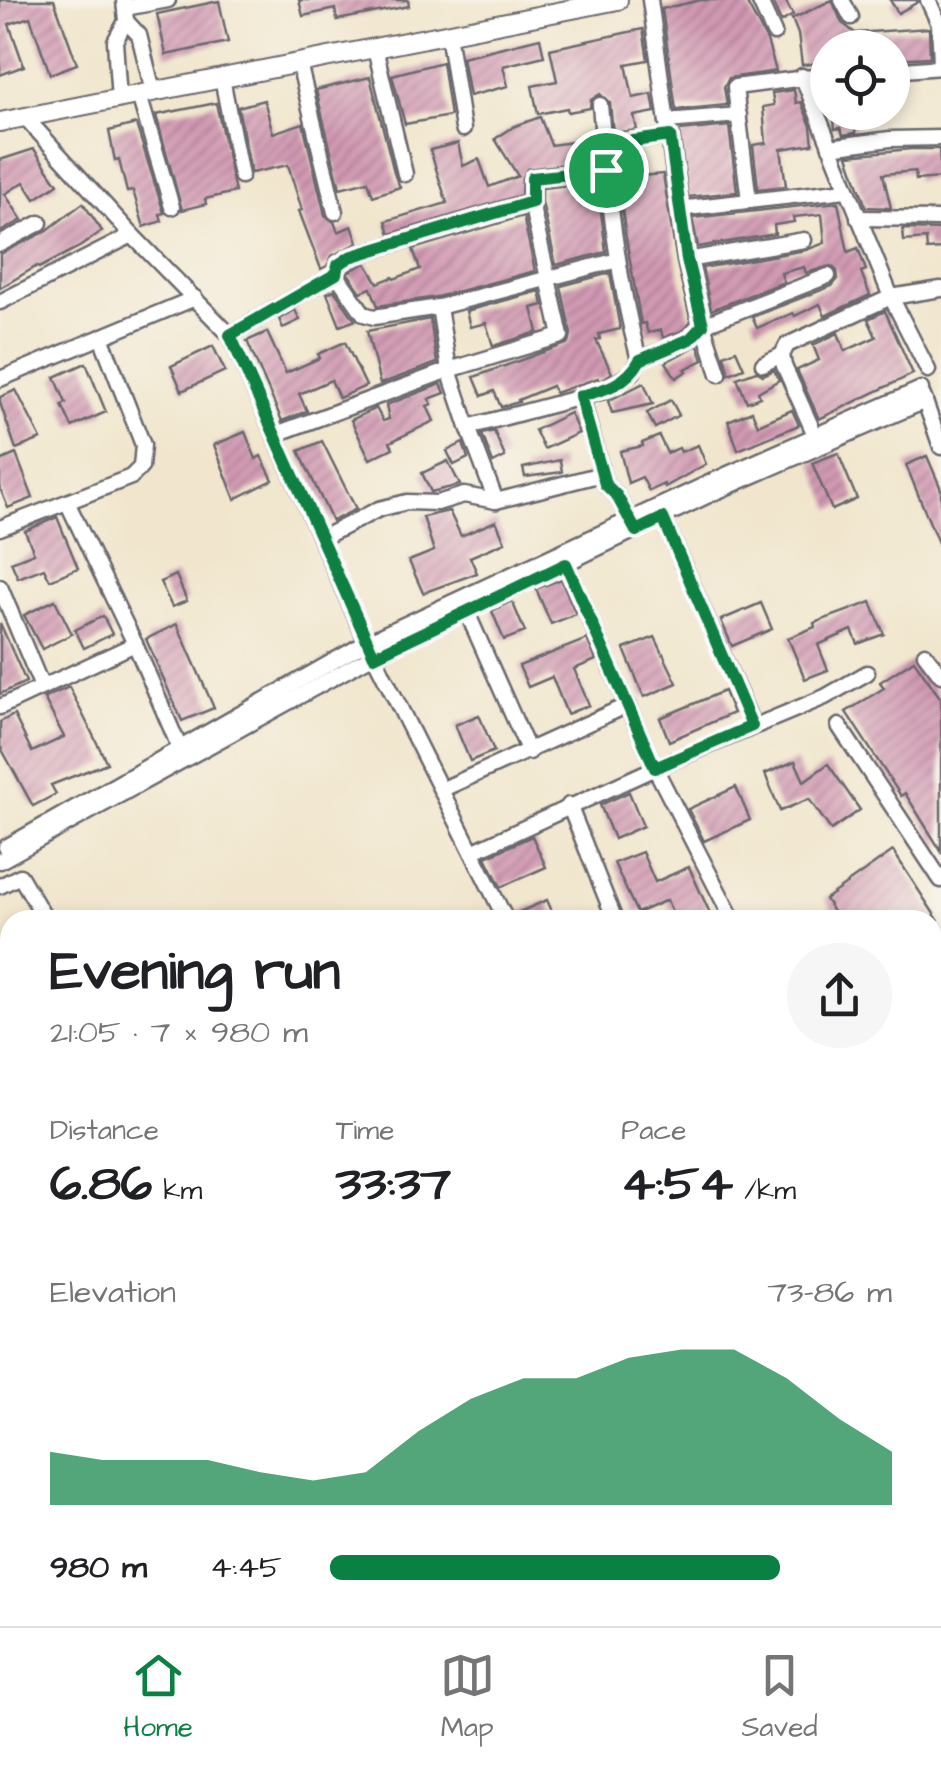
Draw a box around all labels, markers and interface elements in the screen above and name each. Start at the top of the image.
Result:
map controls [810,30,910,130]
button: locate [810,30,910,130]
pin [564,128,649,213]
icon: arrive [579,143,634,198]
text: Evening run [50,934,340,1010]
button: share [787,943,892,1048]
text: 21:05 · 7 × 980 m [50,1010,308,1055]
text: Distance [50,1111,159,1150]
text: Time [336,1111,394,1150]
text: Pace [621,1111,686,1150]
text: 6.86 [50,1150,152,1219]
text: 33:37 [336,1150,451,1219]
text: 4:54 [621,1150,733,1219]
text: km [152,1171,202,1210]
text: /km [733,1171,796,1210]
text: Elevation [50,1270,176,1315]
text: 73–86 m [768,1270,892,1315]
text: 980 m [50,1545,147,1590]
text: 4:45 [210,1545,282,1590]
tab: Home [123,1648,193,1747]
tab: Map [440,1648,495,1747]
tab: Saved [741,1648,818,1747]

